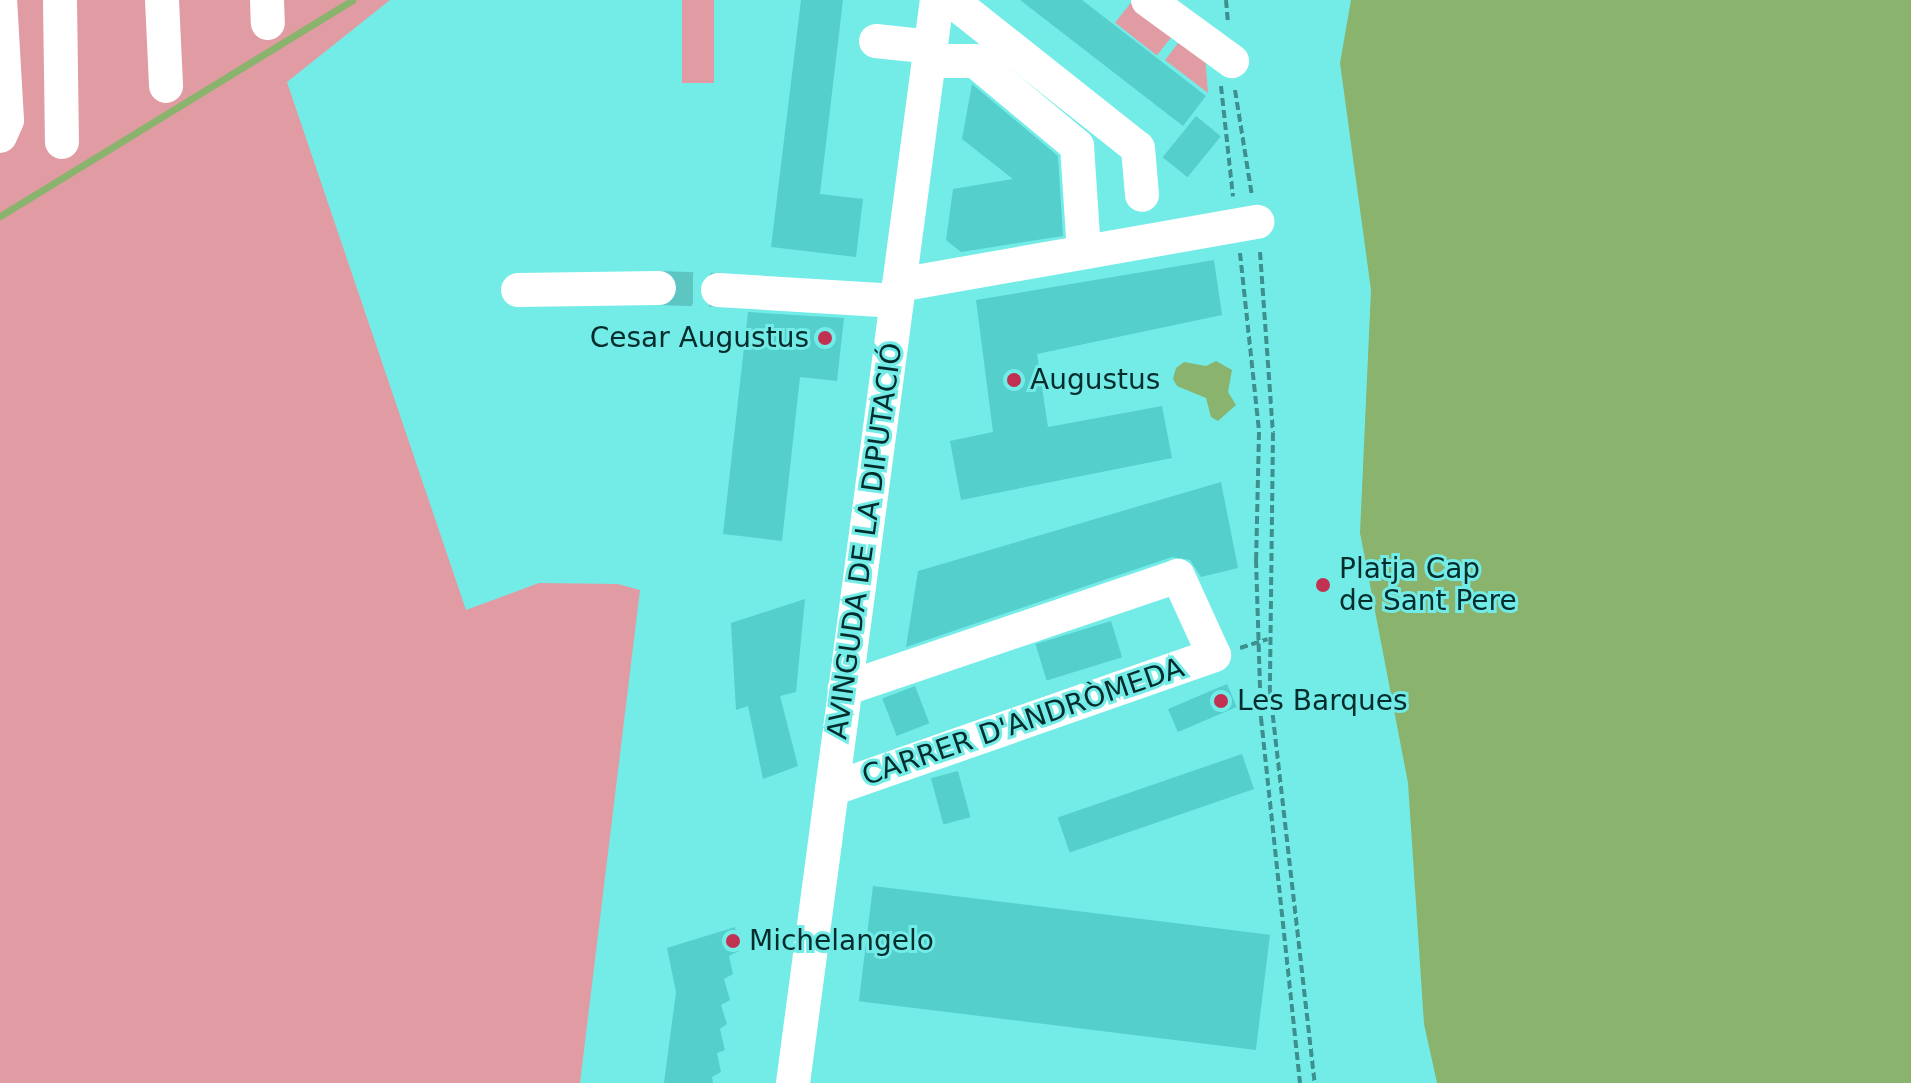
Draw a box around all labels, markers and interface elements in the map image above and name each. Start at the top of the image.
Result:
place label: Cesar Augustus [590,321,809,355]
marker: Cesar Augustus [816,329,834,347]
street label: AVINGUDA DE LA DIPUTACIÓ [821,341,909,741]
place label: Augustus [1030,363,1160,397]
marker: Augustus [1005,371,1023,389]
place label: Platja Cap de Sant Pere [1339,552,1517,618]
marker: Platja Cap de Sant Pere [1314,576,1332,594]
street label: CARRER D'ANDRÒMEDA [858,651,1188,793]
place label: Les Barques [1237,684,1408,718]
marker: Les Barques [1212,692,1230,710]
place label: Michelangelo [749,924,934,958]
marker: Michelangelo [724,932,742,950]

